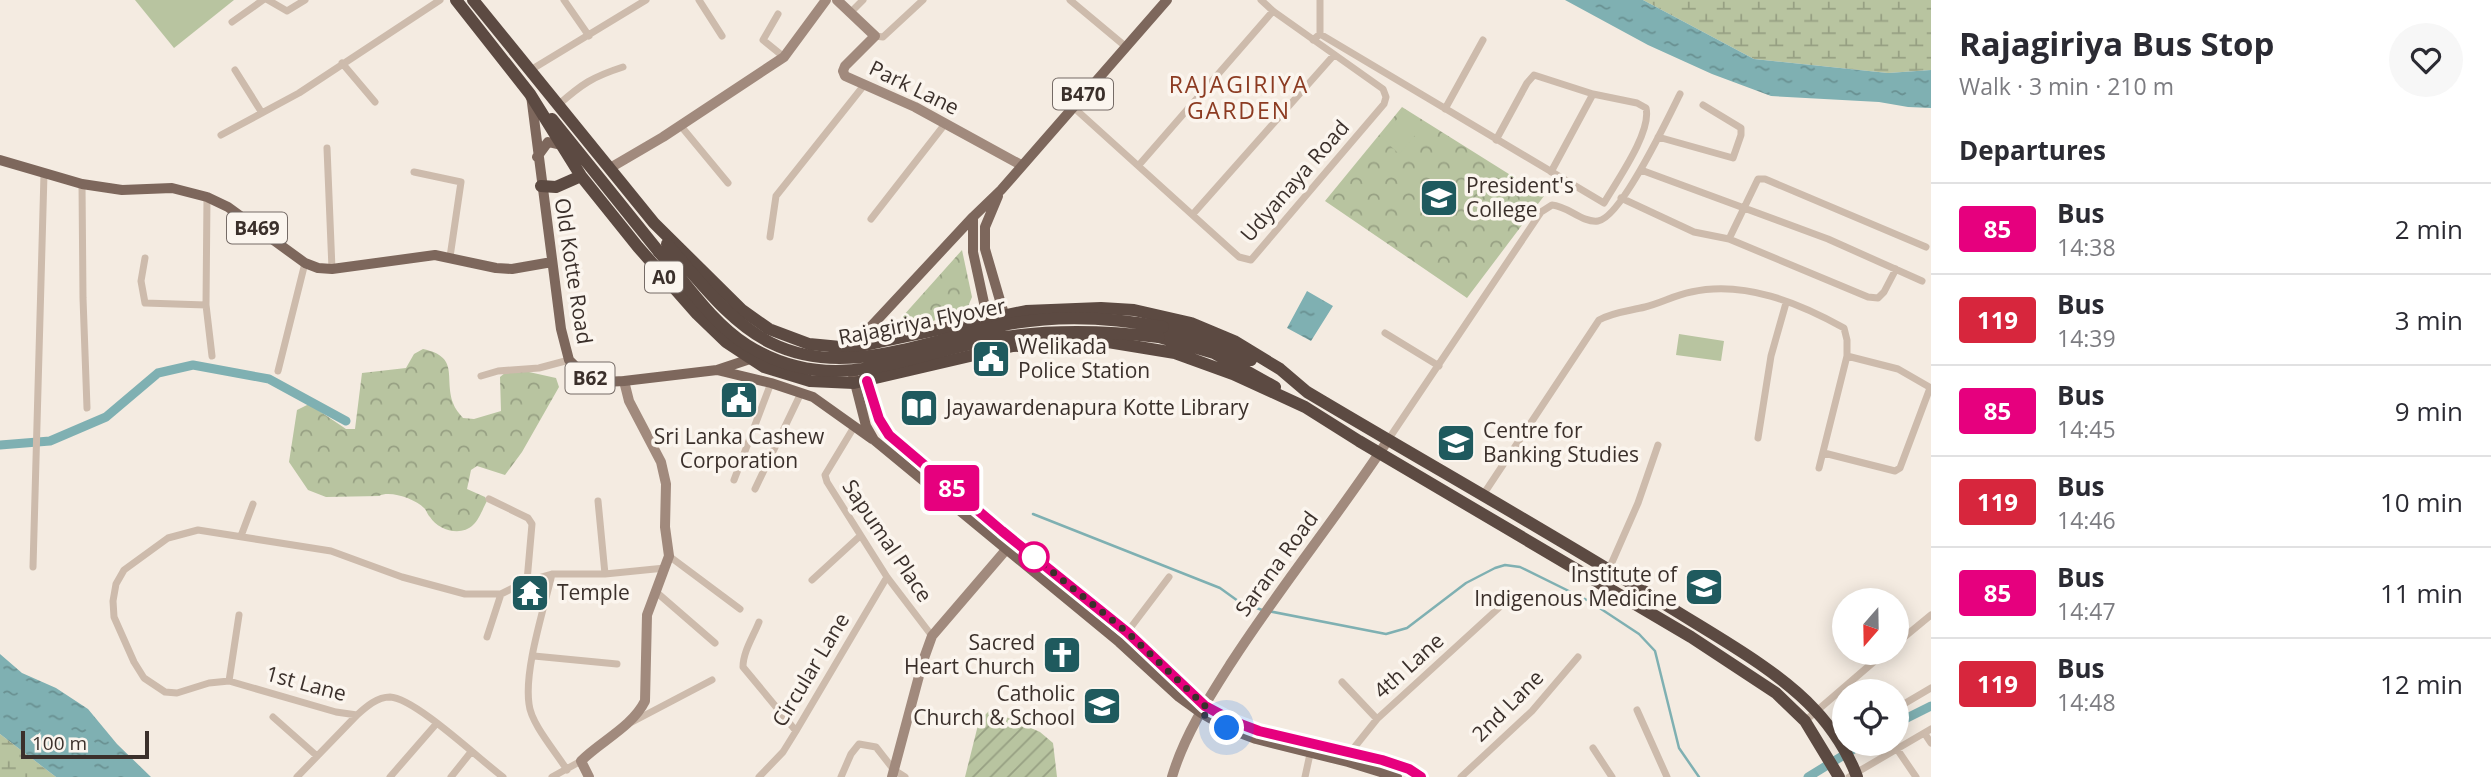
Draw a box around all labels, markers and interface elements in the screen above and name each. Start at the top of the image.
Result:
text: Rajagiriya Bus Stop [1959,21,2274,66]
button: heart [2389,23,2463,97]
street label: Park Lane [865,53,964,121]
district label: RAJAGIRIYA GARDEN [1169,68,1309,126]
text: Walk · 3 min · 210 m [1959,70,2174,102]
road number: B470 [1053,78,1113,110]
street label: Udyanaya Road [1234,114,1355,247]
text: Departures [1959,132,2106,168]
place label: President's College [1466,171,1574,223]
school or university icon: President's College [1418,177,1460,219]
text: Bus [2057,195,2104,231]
street label: Old Kotte Road [549,196,599,346]
text: 2 min [2395,211,2463,247]
road number: B469 [227,212,287,244]
text: 85 [1984,212,2011,245]
text: 14:38 [2057,231,2116,263]
road number: A0 [645,262,683,292]
text: Bus [2057,286,2104,322]
street label: Rajagiriya Flyover [836,291,1008,351]
text: 3 min [2395,302,2463,338]
text: 119 [1977,303,2018,336]
text: 14:39 [2057,322,2116,354]
place label: Welikada Police Station [1018,332,1150,384]
public building icon: Welikada Police Station [970,338,1012,380]
road number: B62 [566,362,614,394]
text: Bus [2057,377,2104,413]
public building icon: Sri Lanka Cashew Corporation [718,379,760,421]
library icon: Jayawardenapura Kotte Library [898,387,940,429]
place label: Jayawardenapura Kotte Library [944,393,1249,421]
text: 9 min [2395,393,2463,429]
text: 85 [1984,394,2011,427]
text: 14:45 [2057,413,2116,445]
place label: Centre for Banking Studies [1483,416,1639,468]
place label: Sri Lanka Cashew Corporation [654,422,825,474]
school or university icon: Centre for Banking Studies [1435,422,1477,464]
line badge: 85 [920,465,984,511]
text: Bus [2057,468,2104,504]
text: 85 [938,471,966,504]
street label: Sapumal Place [836,474,939,607]
text: 10 min [2380,484,2463,520]
text: 119 [1977,485,2018,518]
text: 14:46 [2057,504,2116,536]
street label: Sarana Road [1229,505,1324,622]
unlabelled marker [1019,542,1049,572]
text: Bus [2057,559,2104,595]
place label: Institute of Indigenous Medicine [1474,560,1679,612]
school or university icon: Institute of Indigenous Medicine [1683,566,1725,608]
temple icon: Temple [509,572,551,614]
text: 11 min [2380,575,2463,611]
text: 85 [1984,576,2011,609]
place label: Temple [557,578,630,606]
north arrow [1832,588,1909,665]
map controls [1832,588,1909,756]
text: 14:47 [2057,595,2116,627]
street label: Circular Lane [765,607,855,732]
street label: 4th Lane [1367,626,1449,704]
place label: Sacred Heart Church [904,628,1035,680]
church icon: Sacred Heart Church [1041,634,1083,676]
text: Bus [2057,650,2104,686]
street label: 1st Lane [263,659,350,707]
street label: 2nd Lane [1465,663,1549,747]
text: 12 min [2380,666,2463,702]
text: 119 [1977,667,2018,700]
place label: Catholic Church & School [913,679,1075,731]
button: locate [1832,679,1909,756]
school or university icon: Catholic Church & School [1081,685,1123,727]
text: 14:48 [2057,686,2116,718]
your location [1209,710,1244,745]
scale bar [21,728,149,760]
text: 100 m [32,730,87,756]

